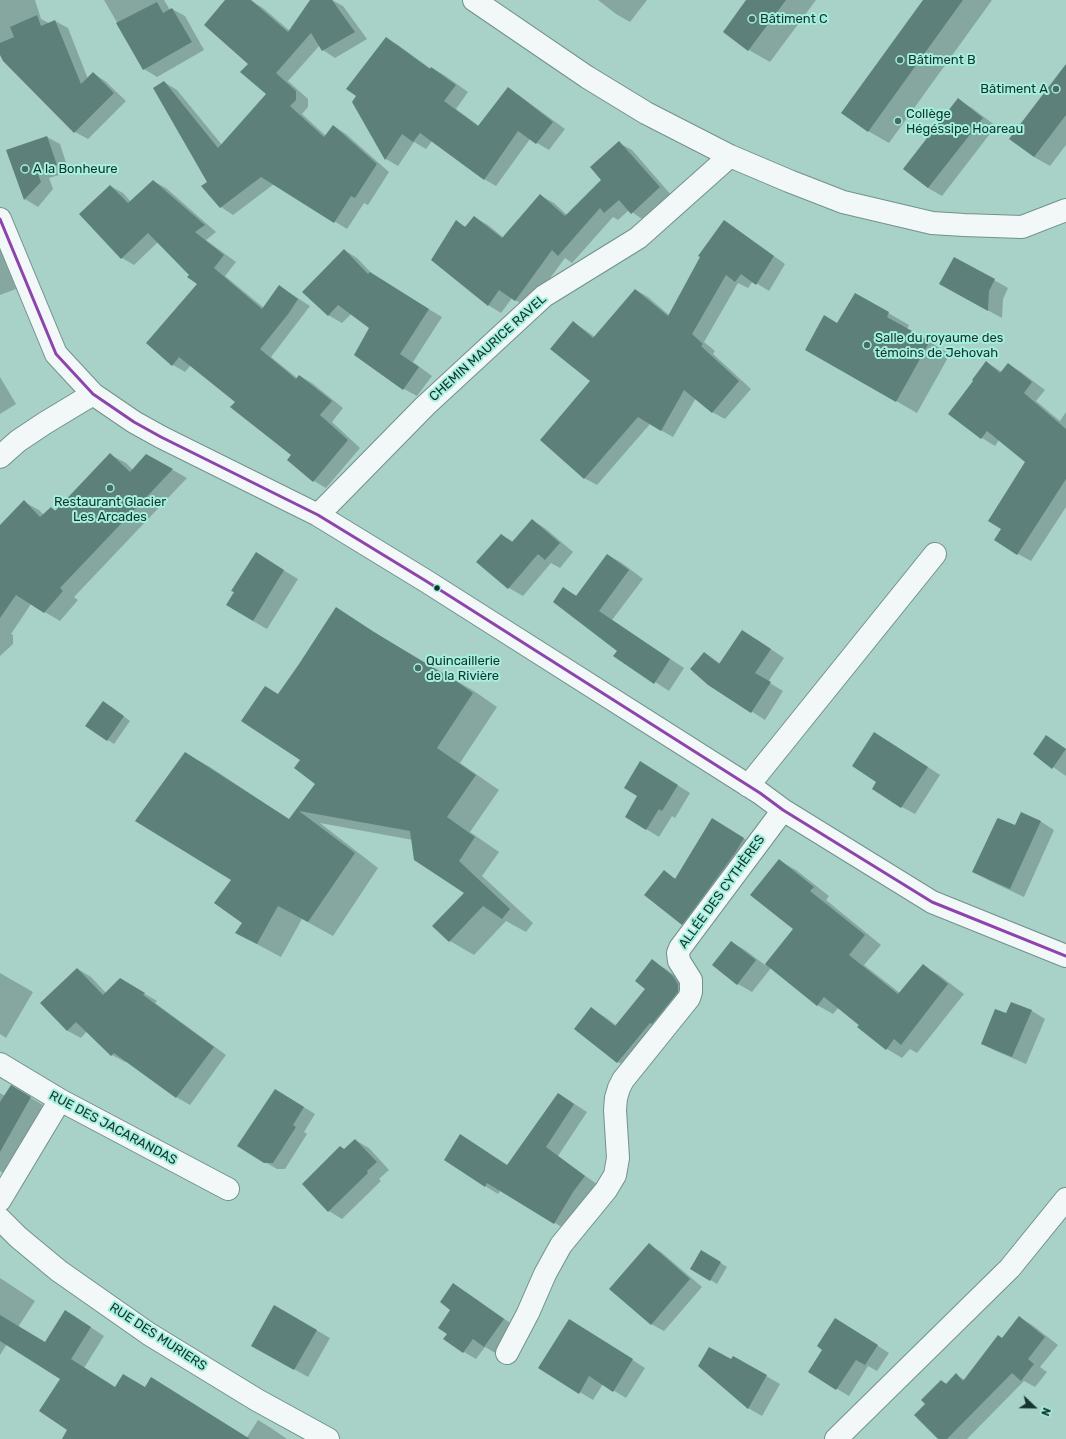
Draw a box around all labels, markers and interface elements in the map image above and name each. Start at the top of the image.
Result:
place label: Bâtiment C [760,11,828,27]
marker: Bâtiment C [747,14,757,24]
place label: Bâtiment B [908,52,976,68]
marker: Bâtiment B [895,55,905,65]
place label: Bâtiment A [980,81,1048,97]
marker: Bâtiment A [1051,84,1061,94]
place label: Collège Hégéssipe Hoareau [906,106,1023,137]
marker: Collège Hégéssipe Hoareau [893,116,903,126]
place label: A la Bonheure [33,161,118,177]
marker: A la Bonheure [20,164,30,174]
street label: CHEMIN MAURICE RAVEL [426,291,550,405]
place label: Salle du royaume des témoins de Jehovah [875,330,1003,361]
marker: Salle du royaume des témoins de Jehovah [862,340,872,350]
marker: Restaurant Glacier Les Arcades [105,483,115,493]
place label: Restaurant Glacier Les Arcades [54,494,166,525]
unlabelled marker [432,583,442,593]
place label: Quincaillerie de la Rivière [426,653,500,684]
marker: Quincaillerie de la Rivière [413,663,423,673]
street label: ALLÉE DES CYTHÈRES [676,832,768,952]
street label: RUE DES JACARANDAS [46,1088,180,1168]
street label: RUE DES MURIERS [106,1300,210,1374]
north arrow [1014,1387,1054,1427]
text: N [1038,1406,1053,1418]

